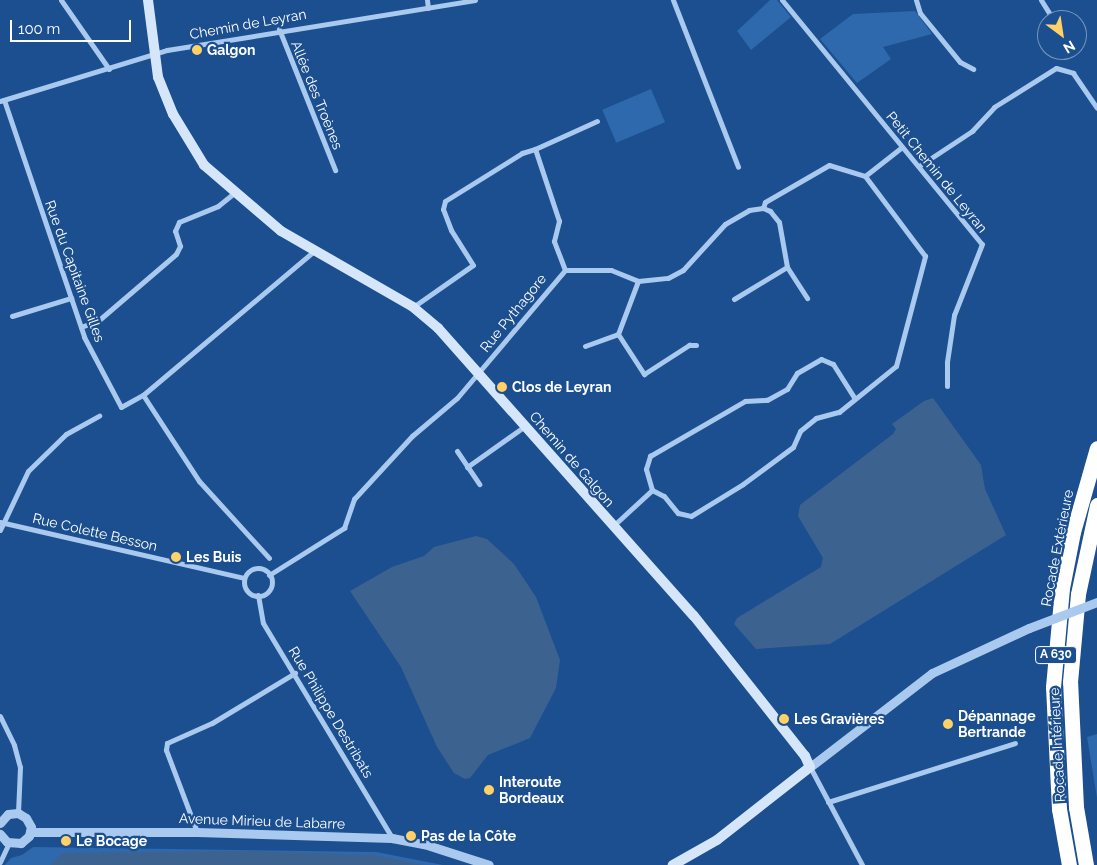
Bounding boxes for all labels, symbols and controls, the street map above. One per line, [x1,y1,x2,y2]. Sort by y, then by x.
street label: Chemin de Leyran [188,5,308,43]
scale bar [12,10,134,42]
north arrow [1037,10,1087,60]
text: 100 m [18,20,60,38]
text: N [1061,37,1078,57]
street label: Allée des Troènes [287,38,347,152]
place label: Galgon [207,42,255,58]
marker: Galgon [191,44,203,56]
street label: Petit Chemin de Leyran [883,108,991,236]
street label: Rue du Capitaine Gilles [42,198,108,344]
street label: Rue Pythagore [476,270,550,356]
place label: Clos de Leyran [512,379,611,395]
marker: Clos de Leyran [496,381,508,393]
street label: Chemin de Galgon [526,408,618,510]
street label: Rocade Extérieure [1037,488,1077,608]
street label: Rue Colette Besson [31,509,159,555]
place label: Les Buis [186,549,241,565]
marker: Les Buis [170,551,182,563]
street label: Rue Philippe Destribats [285,643,377,781]
road number: A 630 [1035,646,1077,664]
street label: Rocade Intérieure [1046,687,1068,803]
place label: Dépannage Bertrande [958,708,1036,740]
place label: Les Gravières [794,711,884,727]
marker: Les Gravières [778,713,790,725]
marker: Dépannage Bertrande [942,718,954,730]
place label: Interoute Bordeaux [499,774,564,806]
marker: Interoute Bordeaux [483,784,495,796]
street label: Avenue Mirieu de Labarre [179,810,345,832]
place label: Pas de la Côte [421,828,516,844]
marker: Pas de la Côte [405,830,417,842]
place label: Le Bocage [76,833,147,849]
marker: Le Bocage [60,835,72,847]

